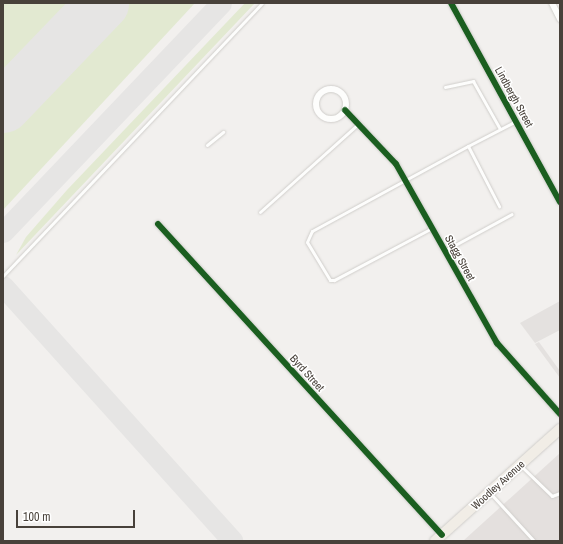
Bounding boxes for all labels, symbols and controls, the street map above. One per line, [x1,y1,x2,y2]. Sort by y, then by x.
street label: Lindbergh Street [492,64,536,130]
street label: Stagg Street [442,233,478,283]
street label: Byrd Street [287,352,327,394]
street label: Woodley Avenue [468,457,528,513]
scale bar [18,502,137,528]
text: 100 m [23,509,50,525]

